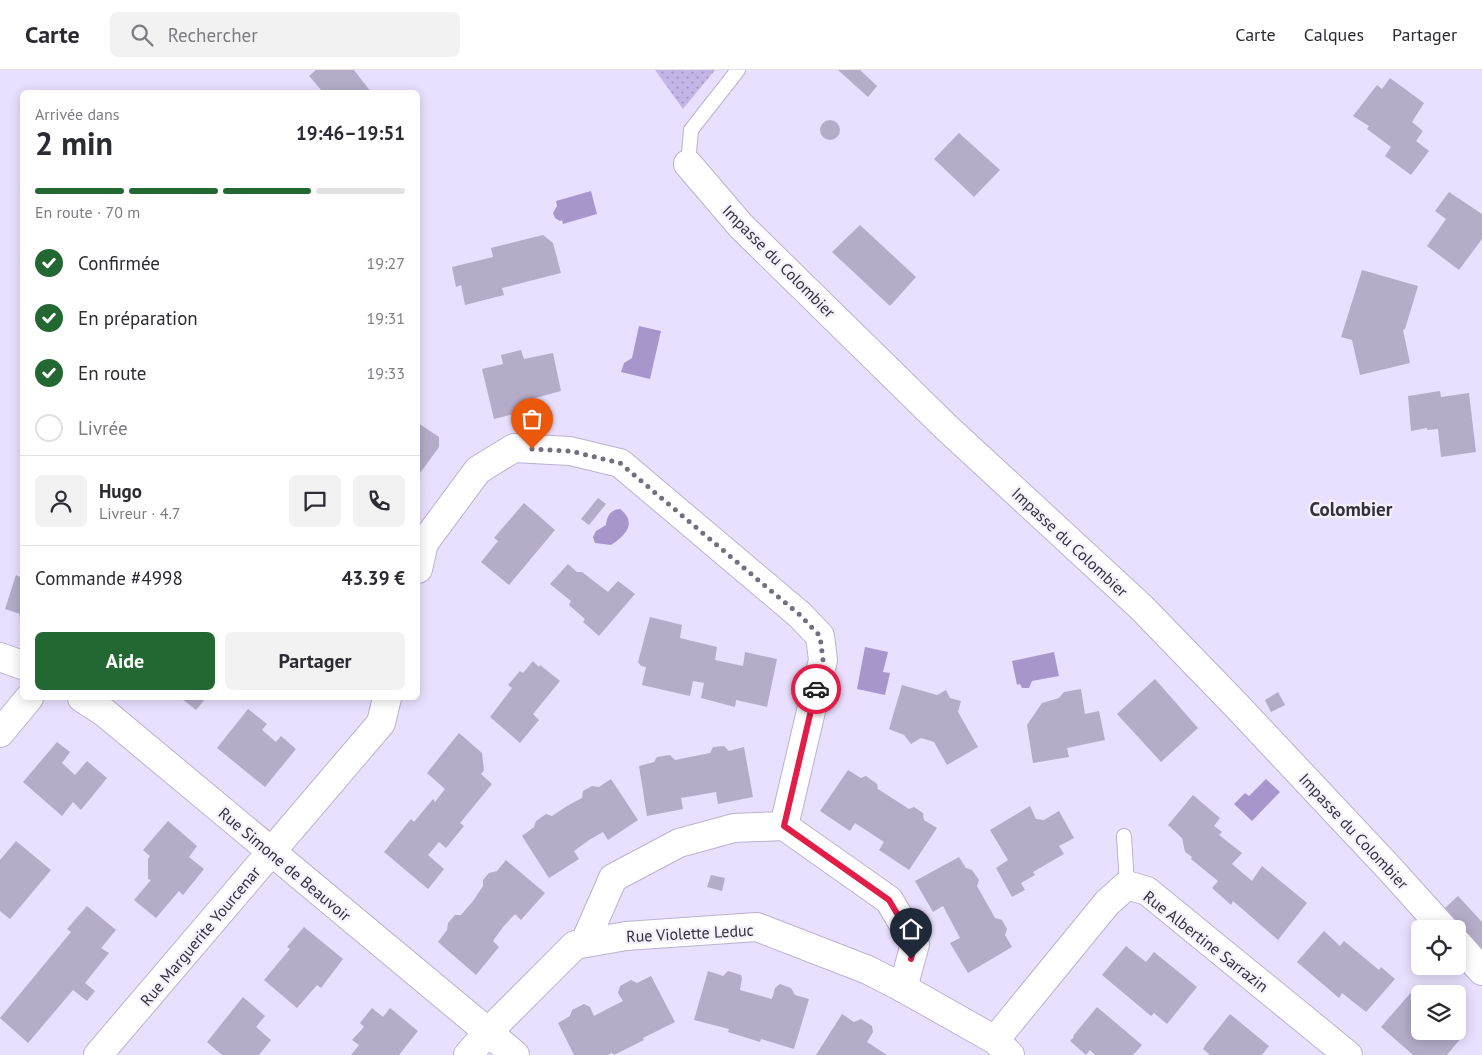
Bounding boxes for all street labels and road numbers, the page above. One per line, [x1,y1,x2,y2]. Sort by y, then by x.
street label: Impasse du Colombier [718,200,840,322]
street label: Impasse du Colombier [1008,483,1133,601]
street label: Impasse du Colombier [1295,769,1413,894]
street label: Rue Simone de Beauvoir [215,803,356,926]
street label: Rue Marguerite Yourcenar [136,862,265,1010]
street label: Rue Albertine Sarrazin [1140,886,1272,996]
street label: Rue Violette Leduc [626,920,754,946]

